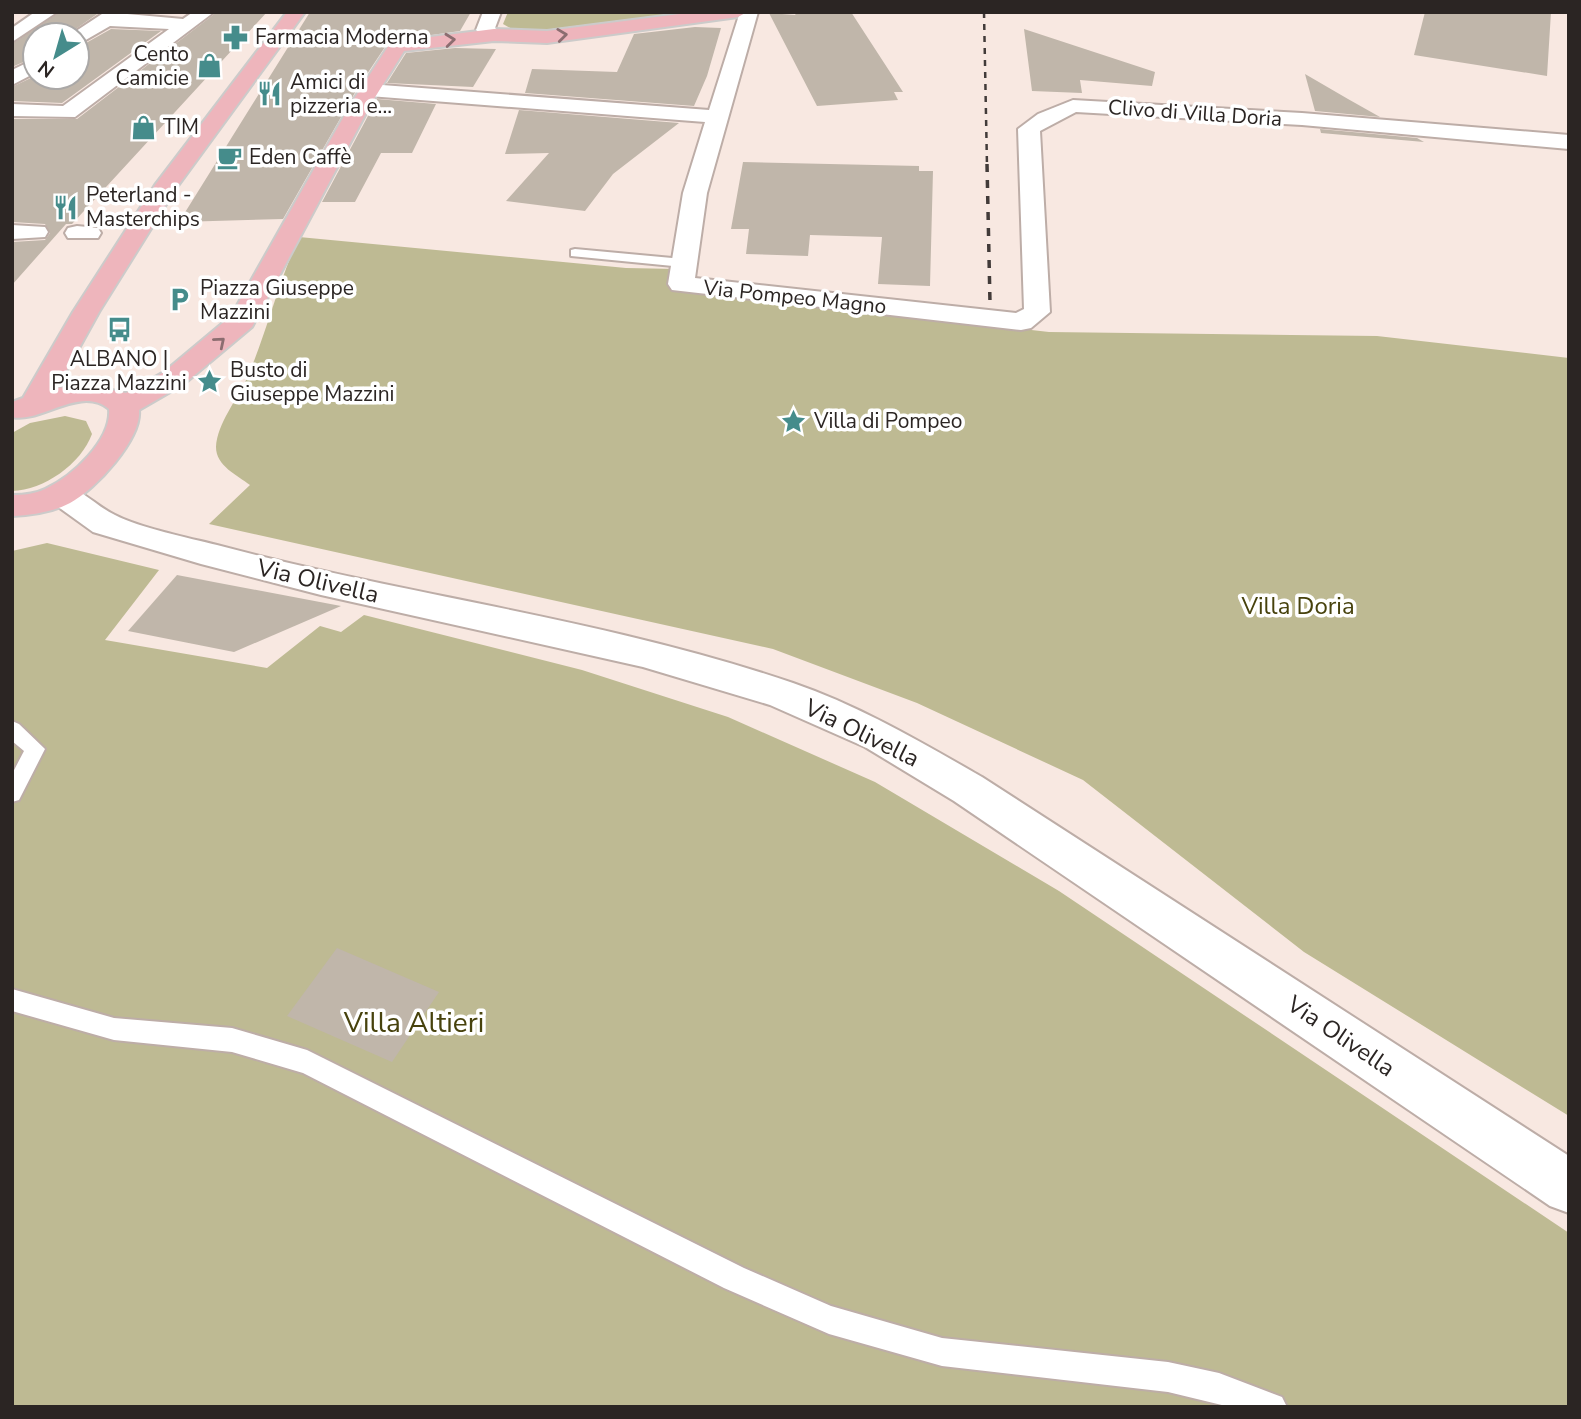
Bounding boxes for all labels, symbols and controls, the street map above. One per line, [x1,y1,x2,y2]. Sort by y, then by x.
north arrow [21,21,91,91]
pharmacy icon: Farmacia Moderna [221,23,249,51]
place label: Farmacia Moderna [255,23,429,51]
one-way arrow [556,28,567,43]
one-way arrow [444,33,456,48]
place label: Cento Camicie [115,40,189,92]
shop icon: Cento Camicie [195,52,223,80]
text: N [33,54,60,83]
place label: Amici di pizzeria e... [290,68,392,120]
restaurant icon: Amici di pizzeria e... [256,80,284,108]
street label: Clivo di Villa Doria [1107,93,1283,133]
shop icon: TIM [129,113,157,141]
place label: TIM [163,113,199,141]
cafe icon: Eden Caffè [215,143,243,171]
place label: Eden Caffè [249,143,351,171]
place label: Peterland - Masterchips [86,181,200,233]
restaurant icon: Peterland - Masterchips [52,193,80,221]
street label: Via Pompeo Magno [701,273,888,321]
place label: Piazza Giuseppe Mazzini [200,274,354,326]
parking icon: Piazza Giuseppe Mazzini [166,286,194,314]
bus stop icon: ALBANO | Piazza Mazzini [105,316,133,344]
one-way arrow [212,337,225,350]
place label: ALBANO | Piazza Mazzini [51,345,187,397]
place label: Busto di Giuseppe Mazzini [230,356,394,408]
place icon: Busto di Giuseppe Mazzini [196,368,224,396]
place icon: Villa di Pompeo [780,407,808,435]
place label: Villa di Pompeo [813,407,962,435]
street label: Via Olivella [253,551,382,611]
park label: Villa Doria [1240,590,1355,622]
street label: Via Olivella [798,691,925,775]
street label: Via Olivella [1280,988,1401,1084]
park label: Villa Altieri [343,1004,484,1042]

